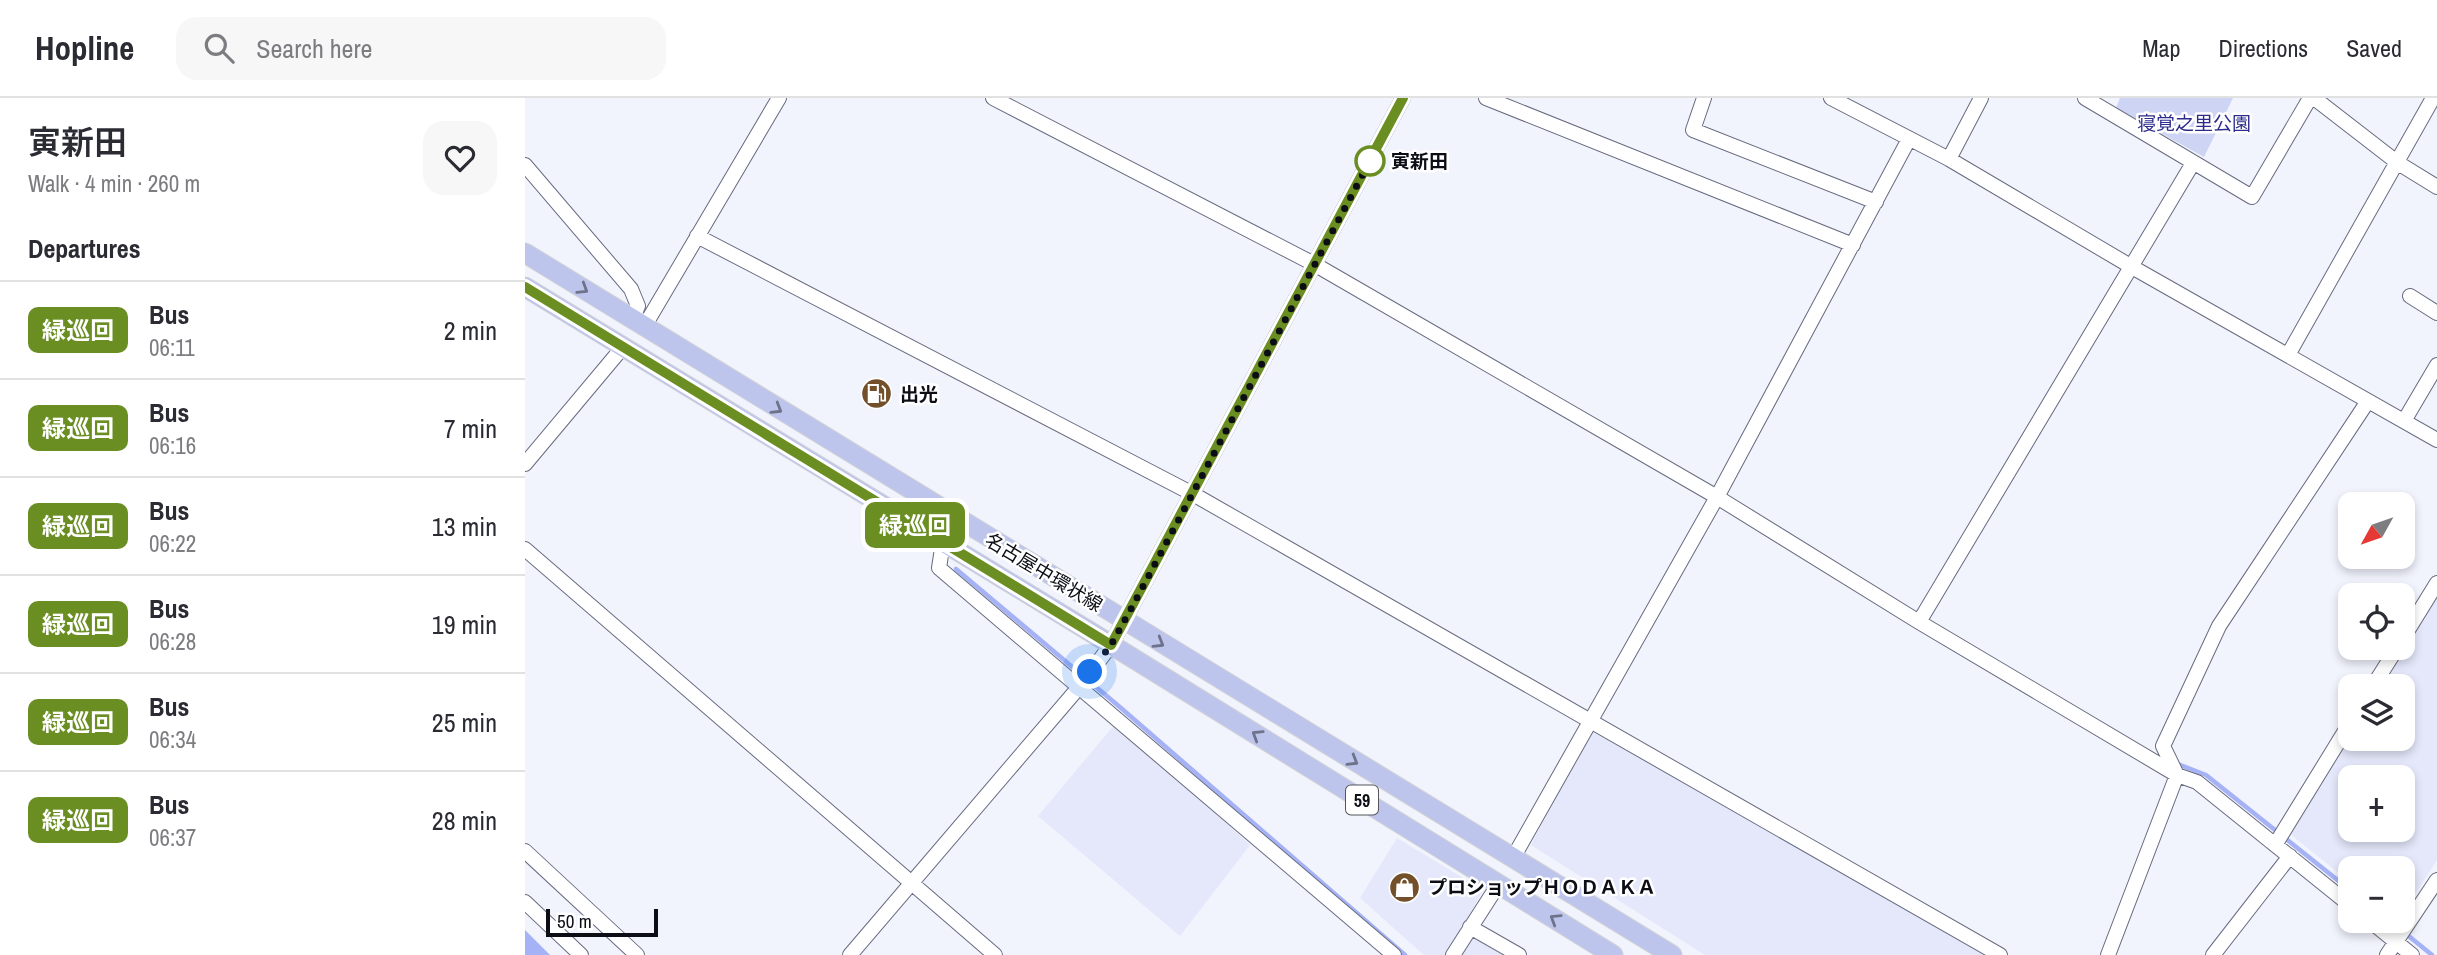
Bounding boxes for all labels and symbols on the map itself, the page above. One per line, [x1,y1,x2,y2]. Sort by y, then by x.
park label: 寝覚之里公園 [2137,110,2251,136]
marker: 寅新田 [1355,146,1385,176]
place label: 寅新田 [1391,148,1448,174]
one-way arrow [575,281,588,294]
fuel station icon: 出光 [860,377,894,411]
place label: 出光 [900,381,938,407]
one-way arrow [769,400,782,413]
north arrow [2338,492,2415,569]
line badge: 緑巡回 [875,502,955,548]
street label: 名古屋中環状線 [980,527,1108,617]
one-way arrow [1151,634,1164,647]
your location [1072,654,1107,689]
one-way arrow [1252,730,1265,743]
one-way arrow [1346,753,1359,766]
road number: 59 [1346,786,1378,814]
shop icon: プロショップＨＯＤＡＫＡ [1388,870,1422,904]
place label: プロショップＨＯＤＡＫＡ [1428,874,1656,900]
scale bar [546,906,658,938]
one-way arrow [1549,915,1562,928]

